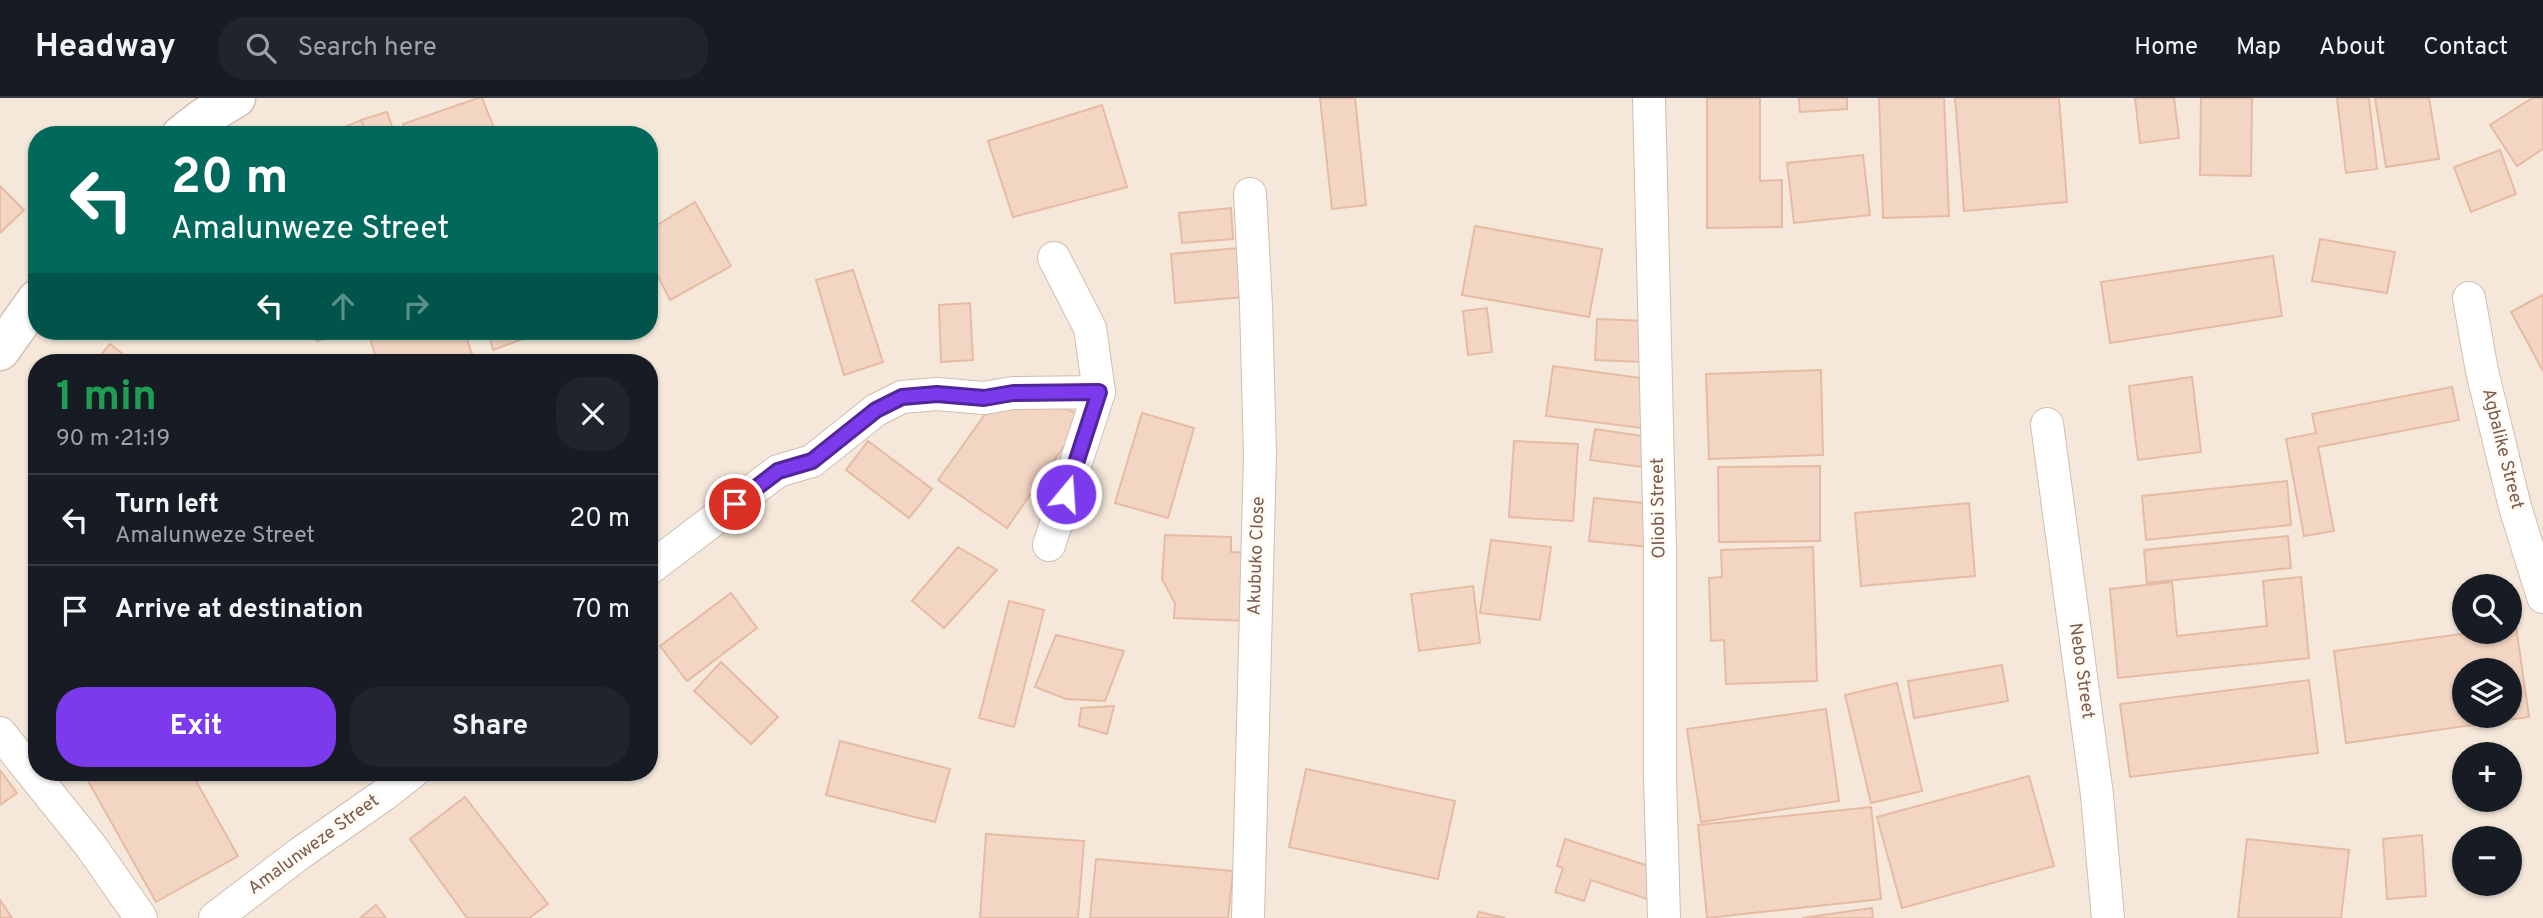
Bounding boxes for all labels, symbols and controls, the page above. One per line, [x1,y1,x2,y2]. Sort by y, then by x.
search box [218,17,708,80]
text: Headway [35,27,176,69]
icon: search [242,29,280,67]
text: Search here [298,32,437,65]
text: Home [2134,33,2198,63]
text: Map [2236,33,2281,63]
text: About [2319,33,2385,63]
text: Contact [2423,33,2508,63]
text: 20 m [171,149,288,211]
icon: left [56,154,147,245]
text: Amalunweze Street [171,210,449,250]
icon: left [251,287,289,325]
icon: ahead [324,287,362,325]
icon: right [397,287,435,325]
text: 1 min [56,372,157,425]
button: close [556,377,630,451]
street label: Agbalike Street [2476,386,2528,512]
text: 90 m · 21:19 [56,425,170,454]
position arrow [1029,457,1103,531]
street label: Oliobi Street [1647,457,1671,559]
pin [705,474,765,534]
icon: arrive [716,485,754,523]
text: Turn left [115,489,219,522]
street label: Akubuko Close [1243,496,1271,616]
icon: left [56,501,94,539]
text: 20 m [569,503,630,536]
text: Amalunweze Street [115,522,315,551]
map controls [2452,574,2522,896]
button: search [2452,574,2522,644]
icon: arrive [56,592,94,630]
text: Arrive at destination [115,594,363,627]
text: 70 m [572,594,630,627]
street label: Nebo Street [2063,622,2099,720]
button: layers [2452,658,2522,728]
button: Exit [56,687,336,767]
button: Share [350,687,630,767]
button: + [2452,742,2522,812]
street label: Amalunweze Street [244,790,384,900]
button: − [2452,826,2522,896]

